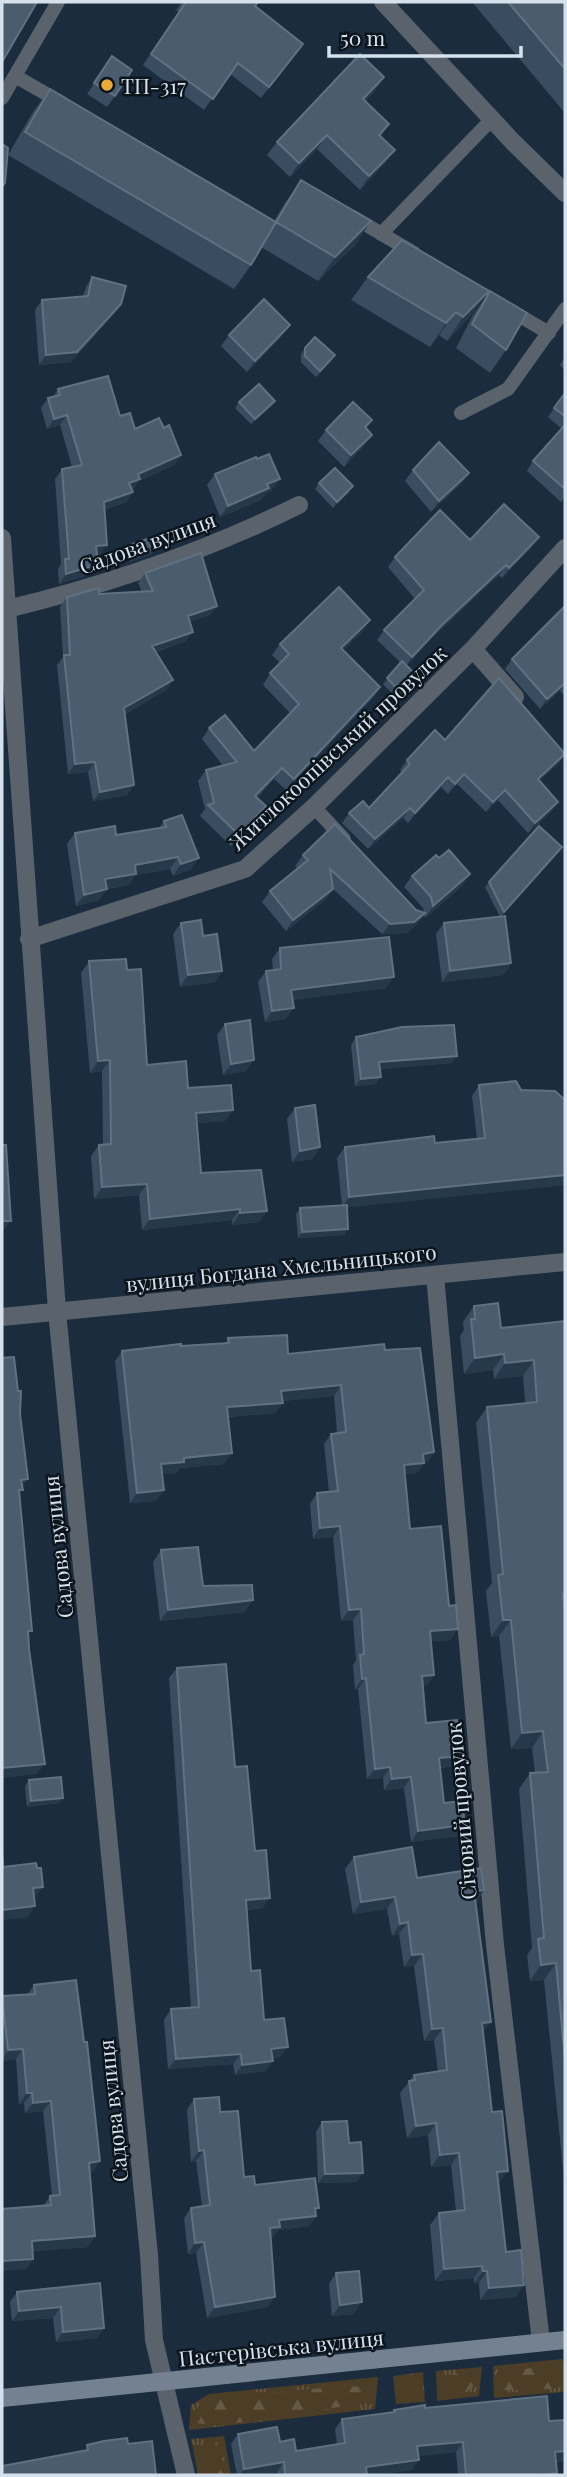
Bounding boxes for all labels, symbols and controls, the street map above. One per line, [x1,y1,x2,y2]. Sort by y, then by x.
scale bar [329,14,522,58]
text: 50 m [340,23,386,51]
place label: ТП-317 [121,71,186,99]
marker: ТП-317 [99,77,115,93]
street label: Садова вулиця [75,504,219,580]
street label: Житлокоопівський провулок [222,638,452,856]
street label: вулиця Богдана Хмельницького [124,1237,438,1297]
street label: Садова вулиця [36,1474,78,1620]
street label: Січовий провулок [438,1721,482,1901]
street label: Садова вулиця [91,2038,133,2184]
street label: Пастерівська вулиця [177,2322,385,2372]

